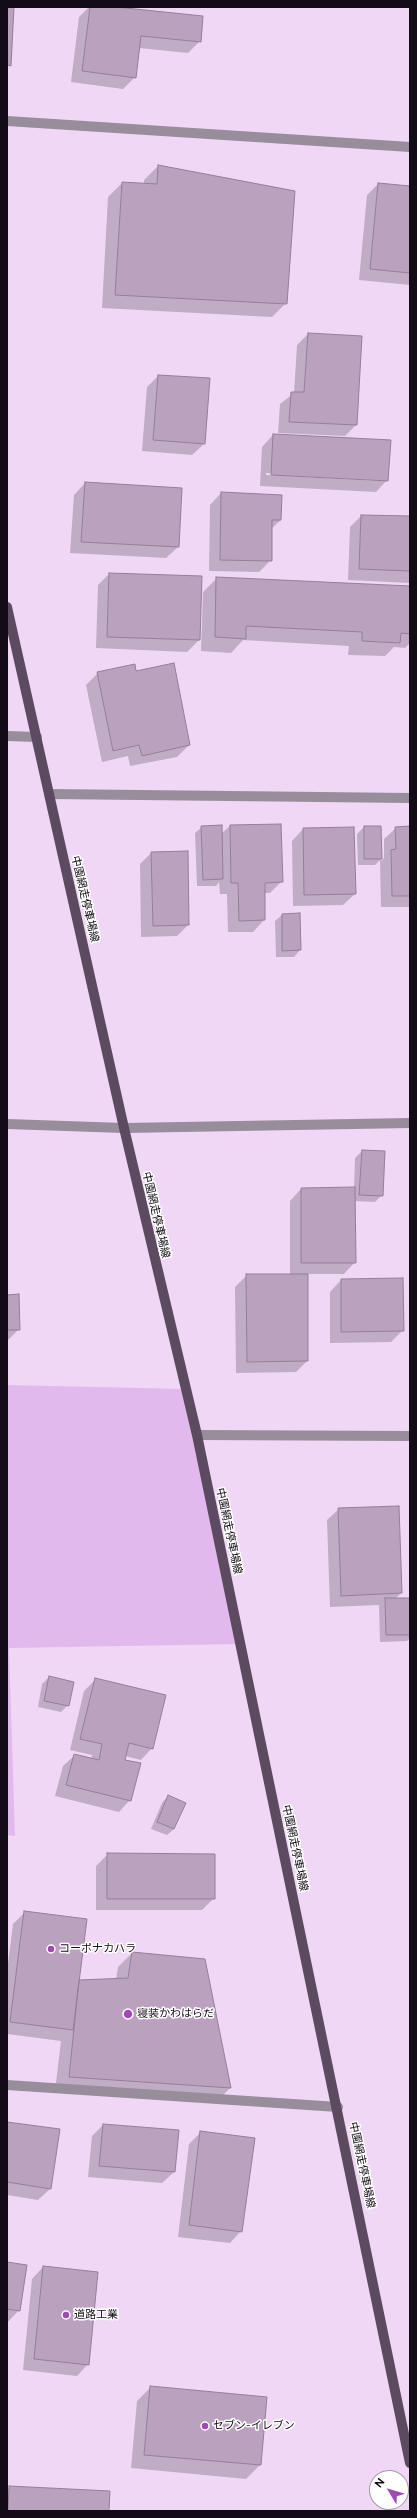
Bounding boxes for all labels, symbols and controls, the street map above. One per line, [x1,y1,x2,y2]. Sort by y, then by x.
street label: 中園網走停車場線 [69,855,101,943]
street label: 中園網走停車場線 [140,1171,172,1259]
street label: 中園網走停車場線 [213,1487,245,1575]
street label: 中園網走停車場線 [279,1804,311,1892]
place label: コーポナカハラ [59,1942,136,1956]
marker: コーポナカハラ [46,1944,56,1954]
place label: 寝装かわはらだ [137,2007,214,2021]
marker: 寝装かわはらだ [122,2008,134,2020]
street label: 中園網走停車場線 [346,2121,378,2209]
place label: 道路工業 [74,2308,118,2322]
marker: 道路工業 [61,2310,71,2320]
place label: セブン-イレブン [213,2419,295,2433]
marker: セブン-イレブン [200,2421,210,2431]
north arrow [369,2470,409,2510]
text: N [372,2476,388,2490]

